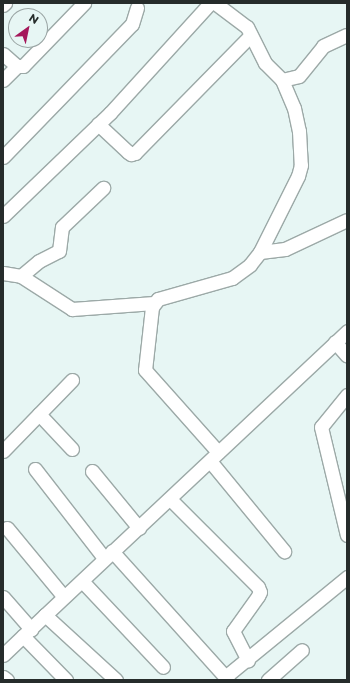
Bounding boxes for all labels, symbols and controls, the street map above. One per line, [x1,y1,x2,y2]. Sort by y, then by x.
north arrow [8,8,48,48]
text: N [26,10,42,27]

